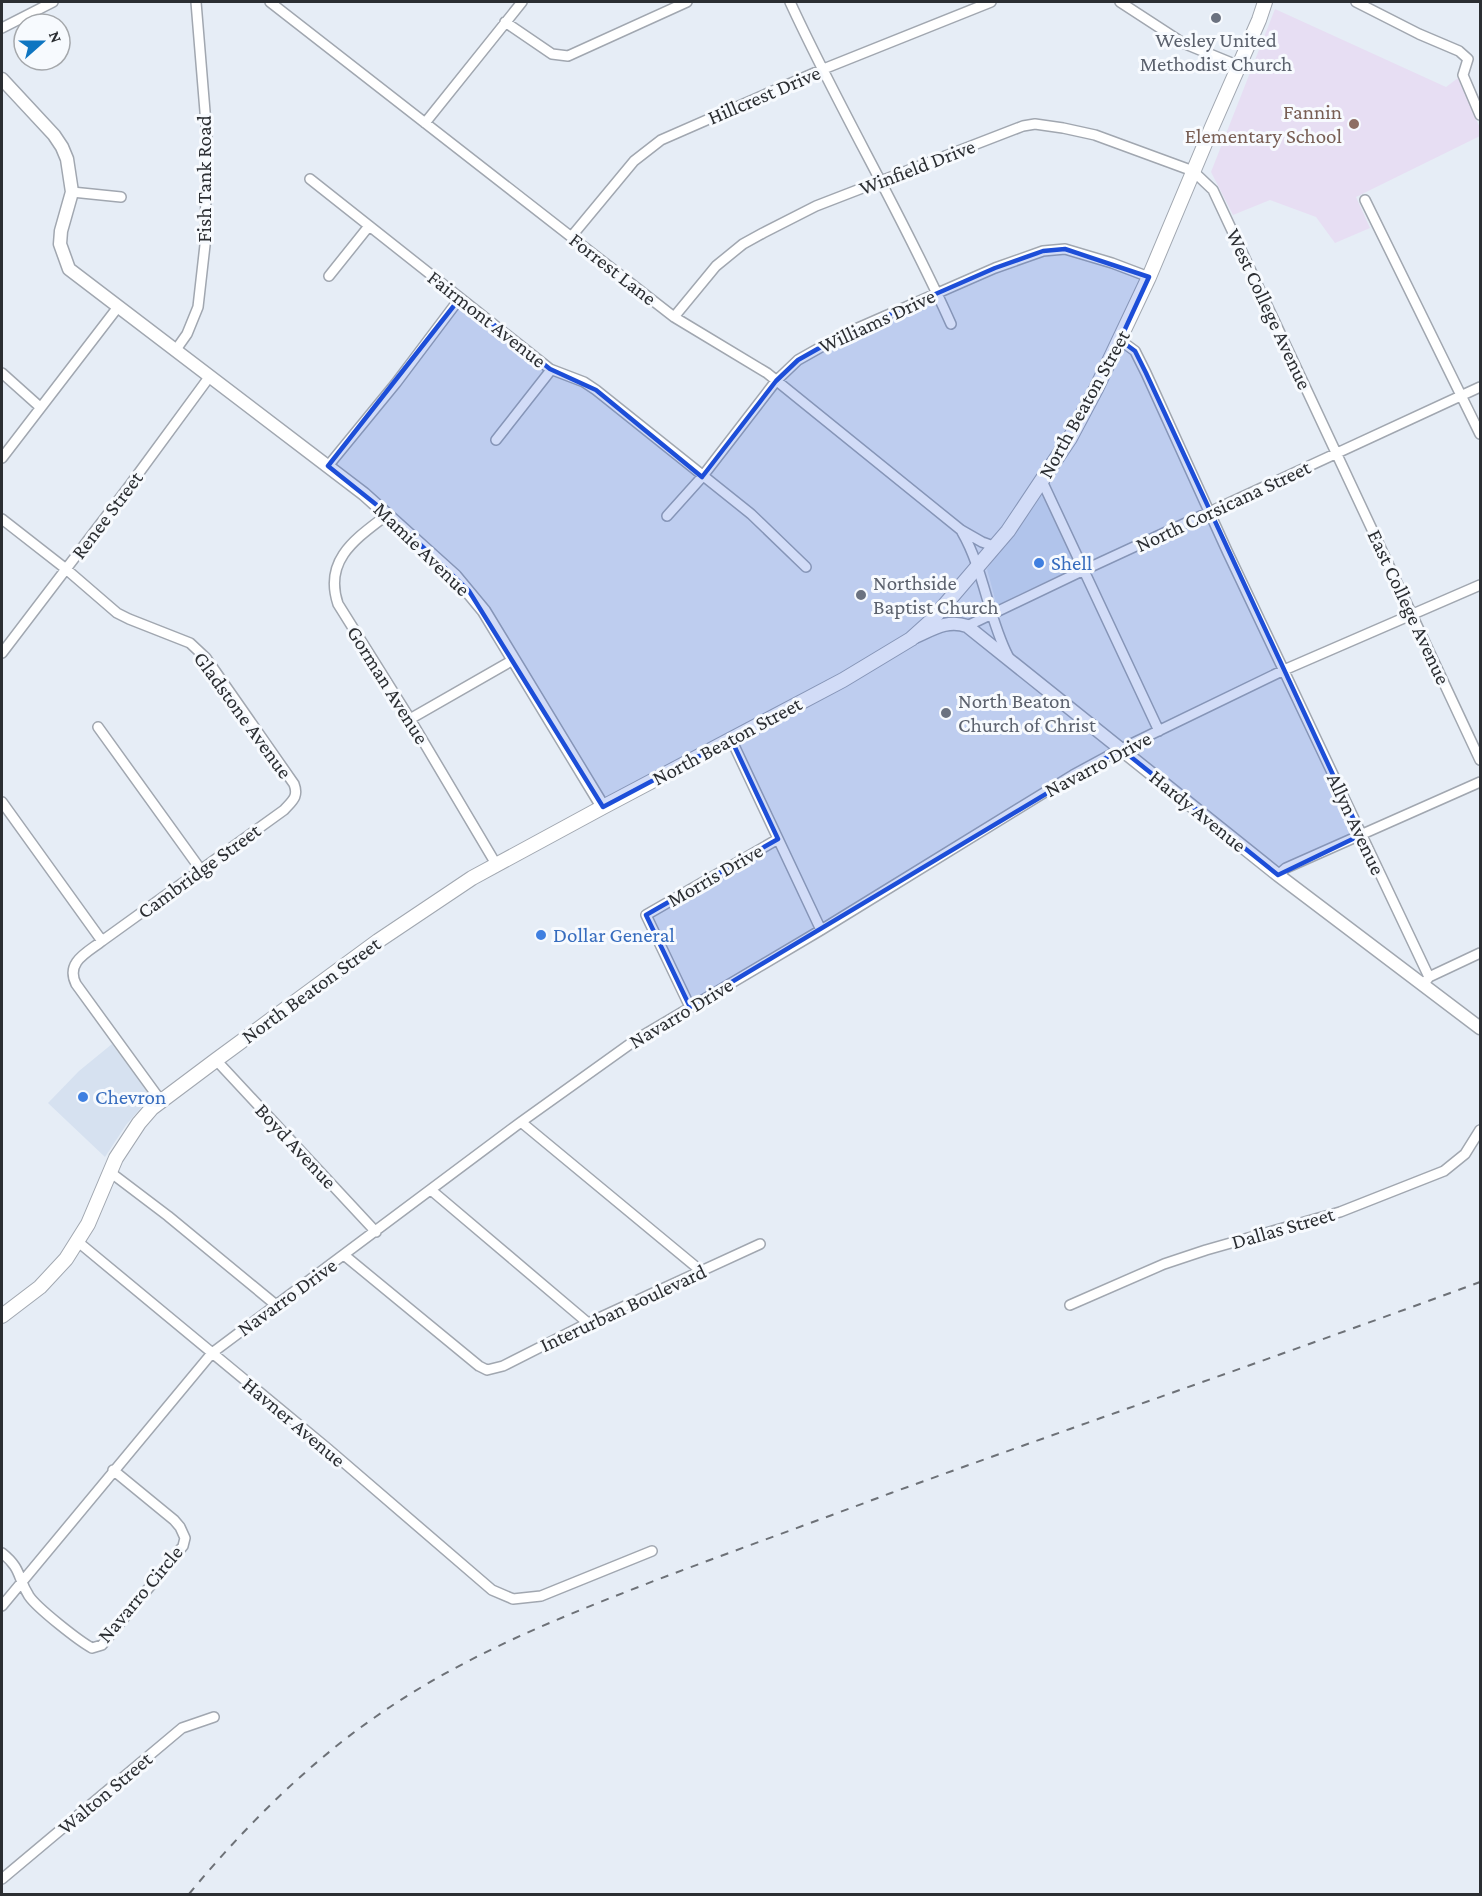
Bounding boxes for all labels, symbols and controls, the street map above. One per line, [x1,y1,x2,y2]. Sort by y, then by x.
marker: Wesley United Methodist Church [1209,11,1223,25]
north arrow [12,12,72,72]
place label: Wesley United Methodist Church [1140,28,1292,76]
text: N [46,29,65,45]
street label: Hillcrest Drive [704,60,824,130]
place label: Fannin Elementary School [1185,100,1342,148]
street label: Fish Tank Road [192,115,216,243]
marker: Fannin Elementary School [1347,117,1361,131]
street label: Winfield Drive [856,134,978,200]
street label: West College Avenue [1221,225,1317,393]
street label: Forrest Lane [565,228,661,310]
street label: Fairmont Avenue [423,265,551,373]
street label: Williams Drive [815,284,939,358]
street label: North Beaton Street [1033,325,1135,482]
street label: North Corsicana Street [1132,455,1315,557]
street label: Renee Street [66,466,148,564]
street label: Mamie Avenue [369,497,475,601]
street label: East College Avenue [1363,526,1455,688]
place label: Shell [1051,551,1092,575]
marker: Shell [1032,556,1046,570]
place label: Northside Baptist Church [873,571,999,619]
marker: Northside Baptist Church [854,588,868,602]
street label: Gorman Avenue [342,621,434,749]
street label: Gladstone Avenue [189,647,297,783]
place label: North Beaton Church of Christ [958,689,1097,737]
street label: North Beaton Street [648,691,807,791]
marker: North Beaton Church of Christ [939,706,953,720]
street label: Navarro Drive [1041,726,1155,802]
street label: Hardy Avenue [1145,765,1251,857]
street label: Allyn Avenue [1322,769,1390,879]
street label: Cambridge Street [133,818,266,924]
street label: Morris Drive [663,838,767,912]
place label: Dollar General [553,923,675,947]
marker: Dollar General [534,928,548,942]
street label: North Beaton Street [237,931,386,1048]
street label: Navarro Drive [625,973,737,1053]
place label: Chevron [95,1085,166,1109]
marker: Chevron [76,1090,90,1104]
street label: Boyd Avenue [250,1098,342,1194]
street label: Dallas Street [1229,1202,1338,1254]
street label: Navarro Drive [233,1253,341,1341]
street label: Interurban Boulevard [536,1259,710,1357]
street label: Havner Avenue [238,1372,350,1472]
street label: Navarro Circle [92,1540,188,1648]
street label: Walton Street [53,1746,158,1839]

